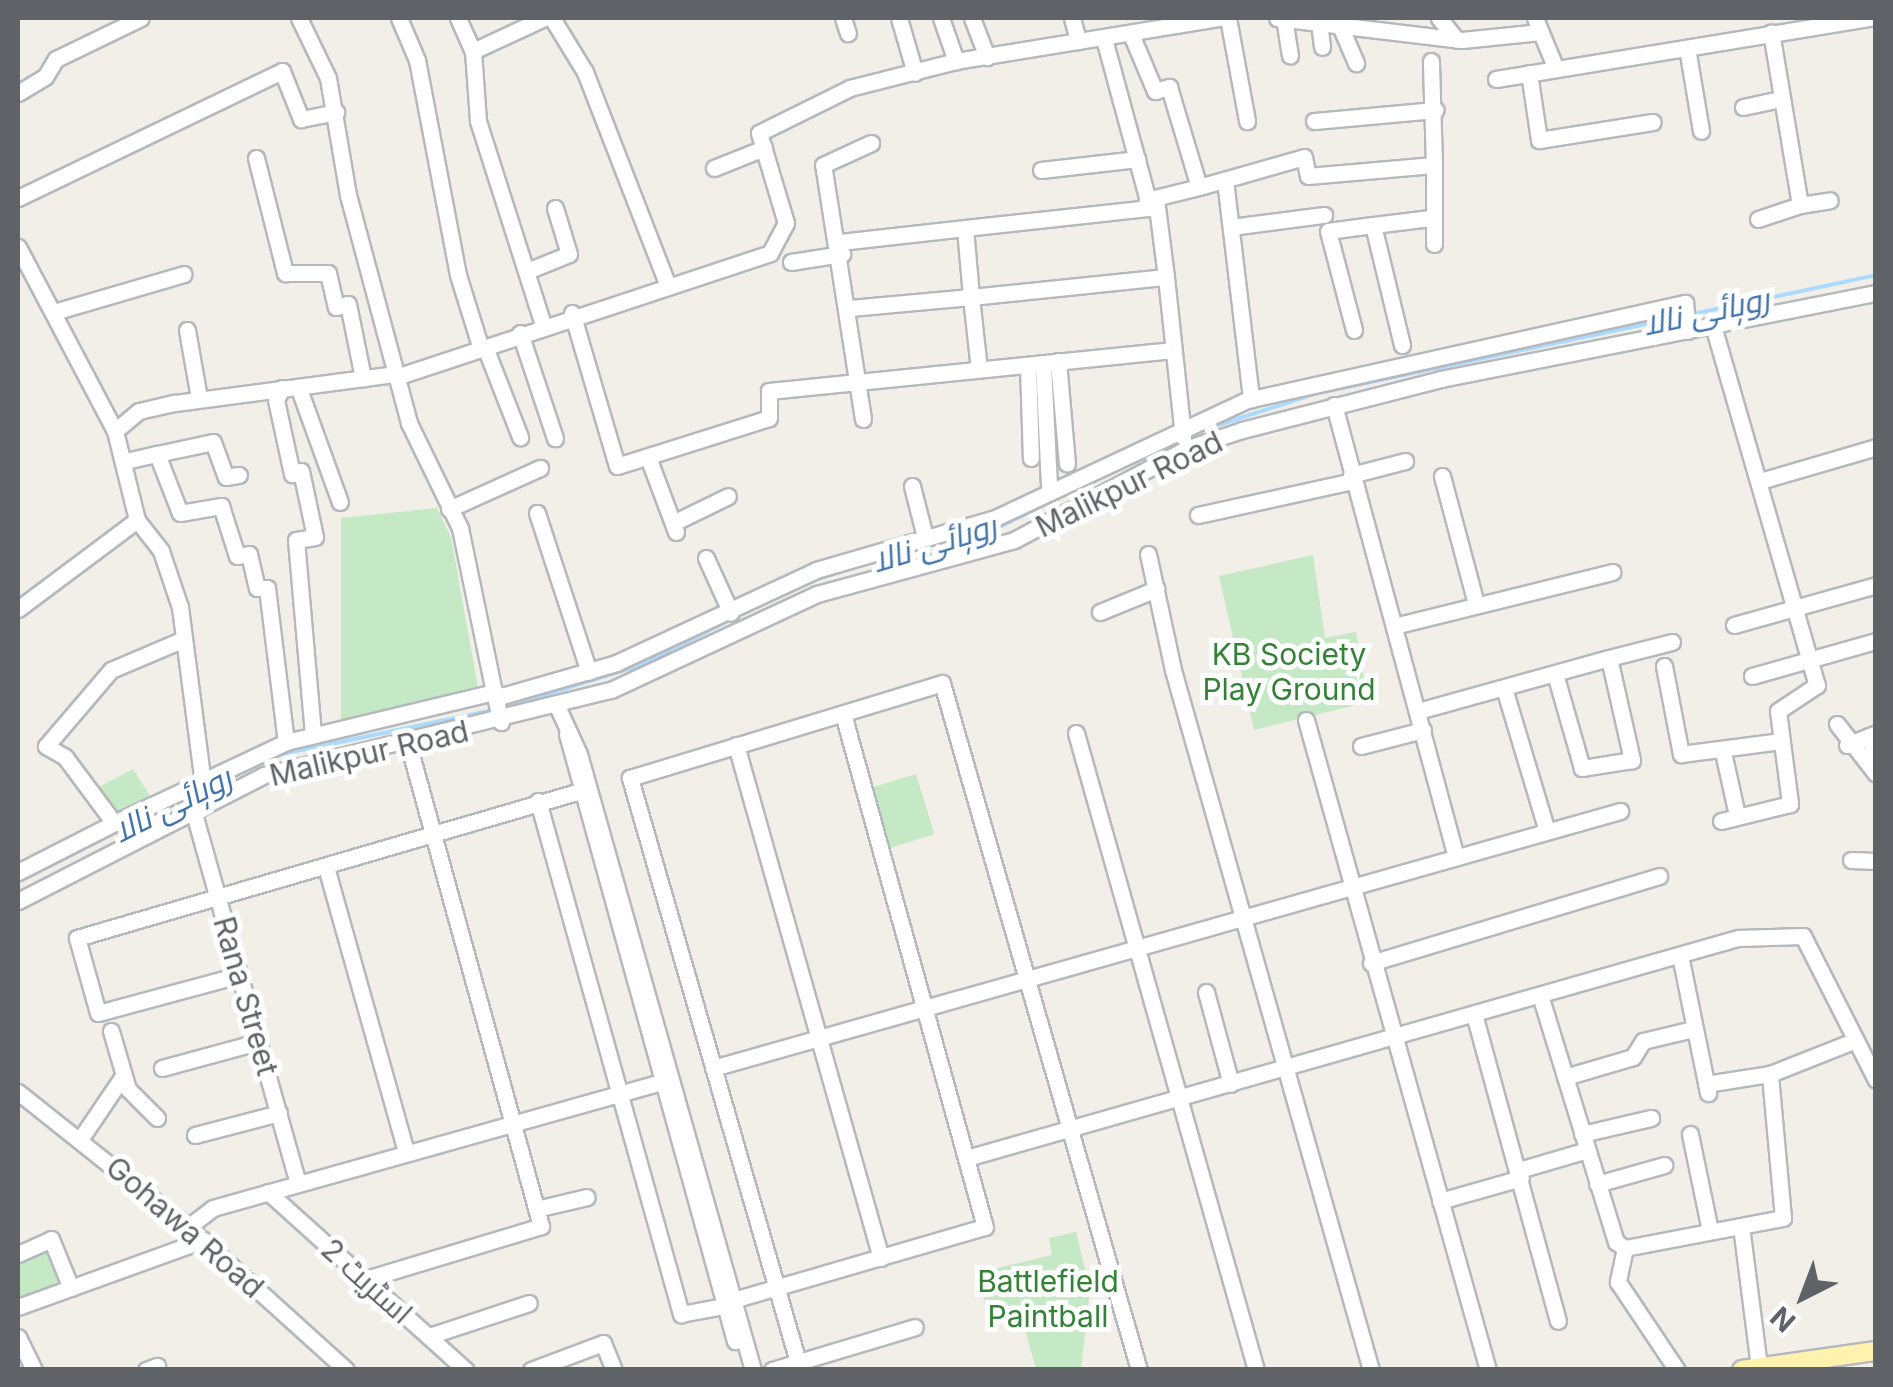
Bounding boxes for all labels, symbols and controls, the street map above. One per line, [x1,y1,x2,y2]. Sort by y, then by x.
water label: روہائی نالا [1639,280,1773,344]
street label: Malikpur Road [1030,423,1228,545]
water label: روہائی نالا [867,507,1001,581]
park label: KB Society Play Ground [1202,636,1376,706]
street label: Malikpur Road [266,713,472,793]
water label: روہائی نالا [106,759,238,851]
street label: Rana Street [206,912,286,1080]
street label: Gohawa Road [99,1149,271,1305]
street label: اسٹریٹ 2 [314,1231,420,1331]
north arrow [1753,1247,1853,1347]
park label: Battlefield Paintball [977,1263,1119,1334]
text: N [1764,1300,1802,1339]

